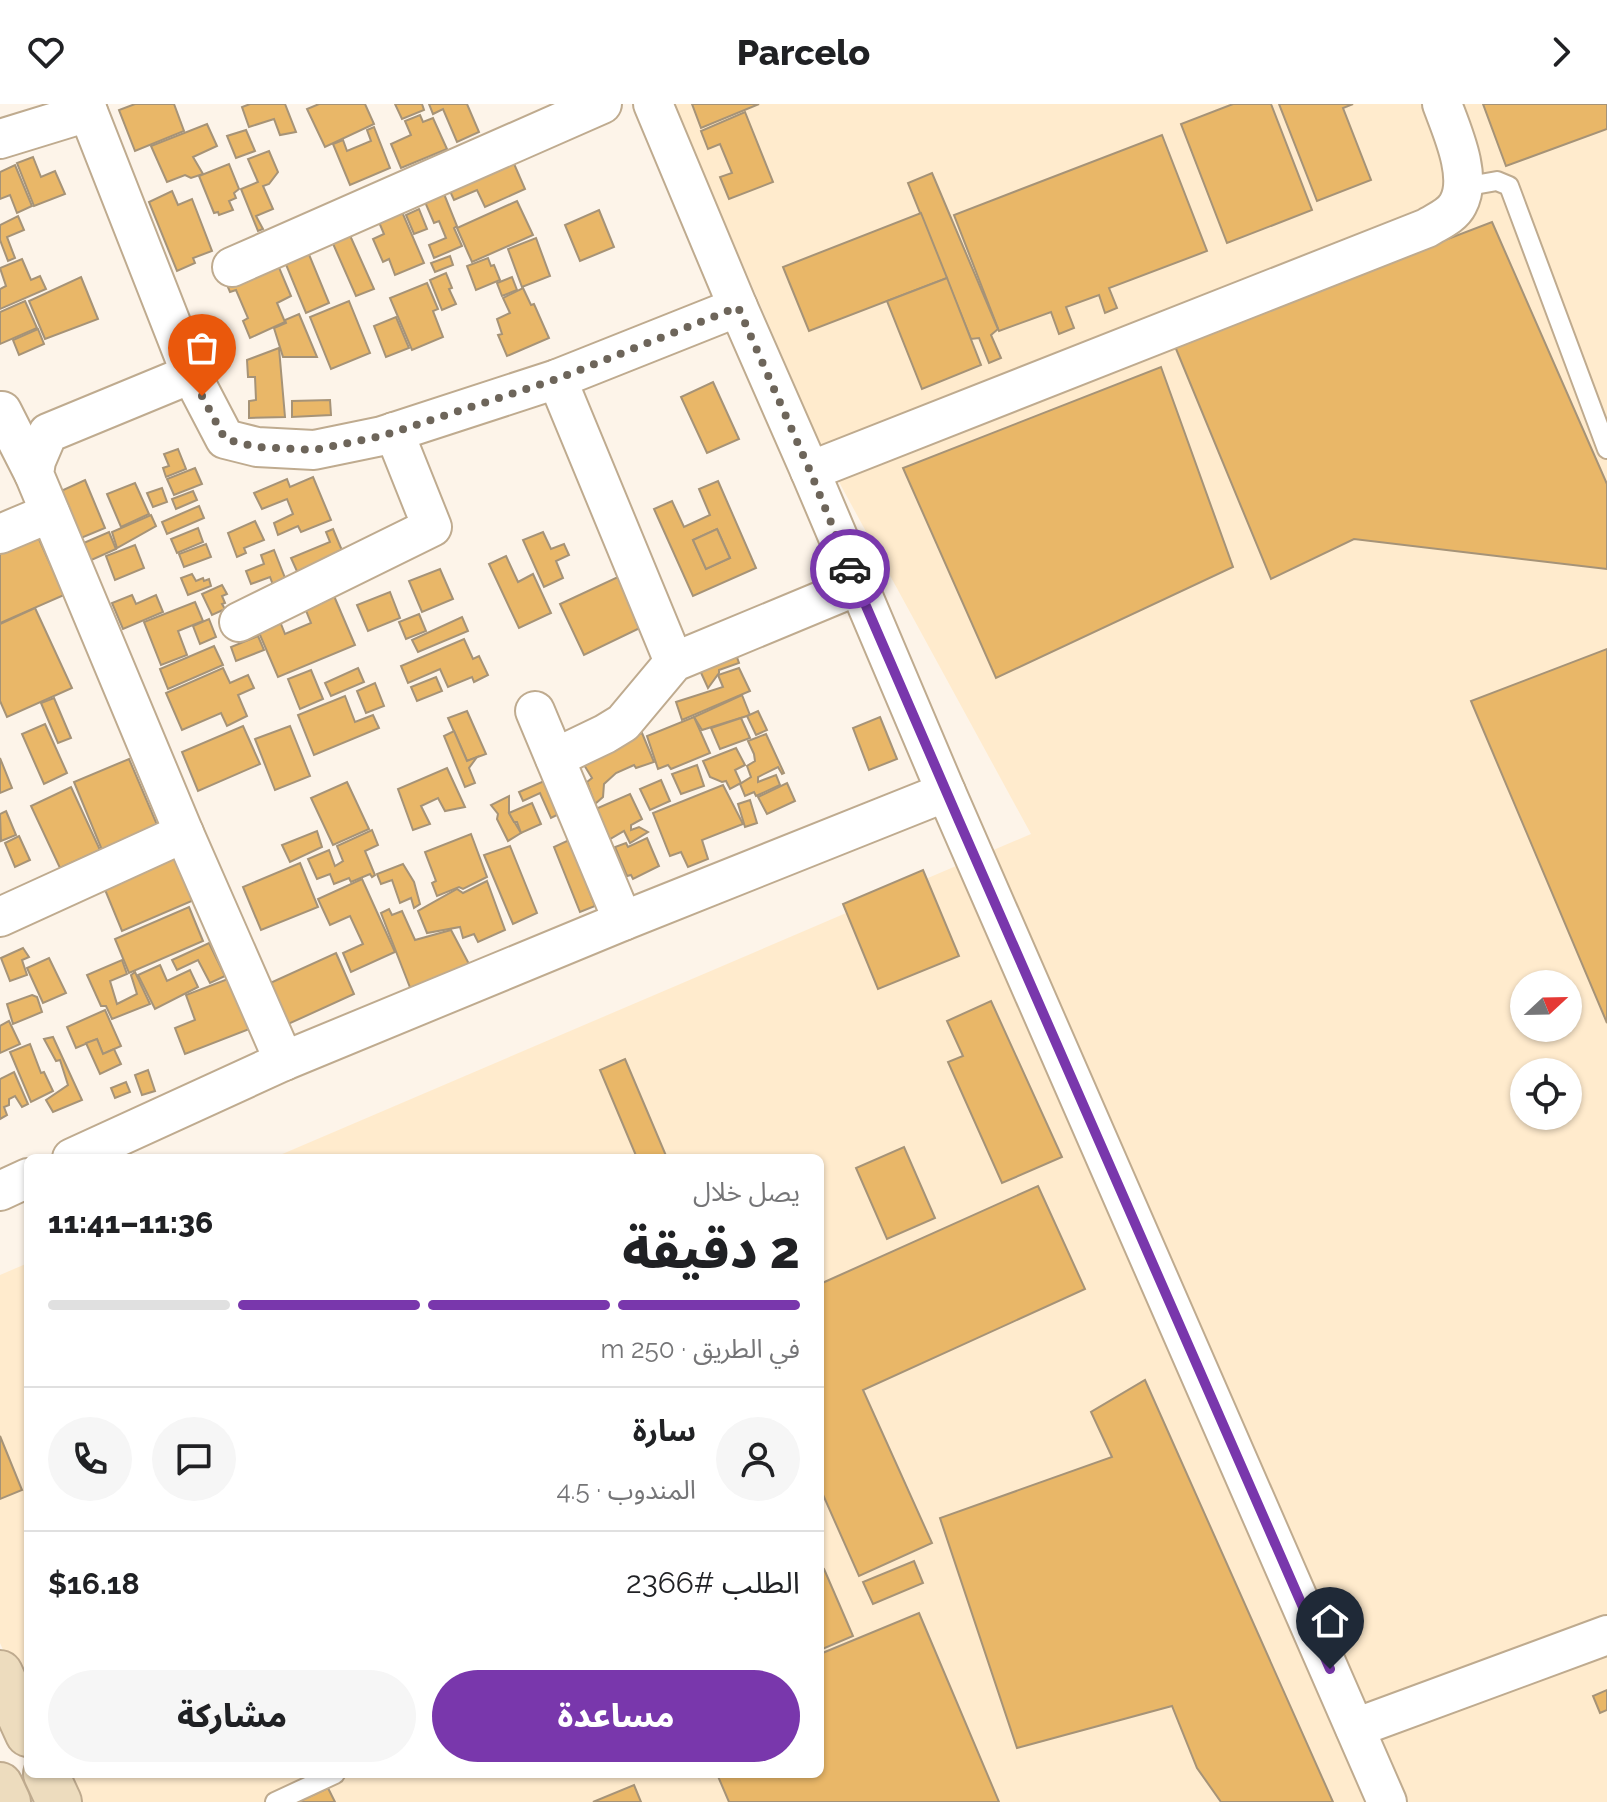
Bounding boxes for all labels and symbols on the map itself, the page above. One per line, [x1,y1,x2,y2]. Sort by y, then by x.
pin [168,314,236,396]
courier [810,529,890,609]
north arrow [1510,970,1582,1042]
pin [1296,1587,1364,1669]

